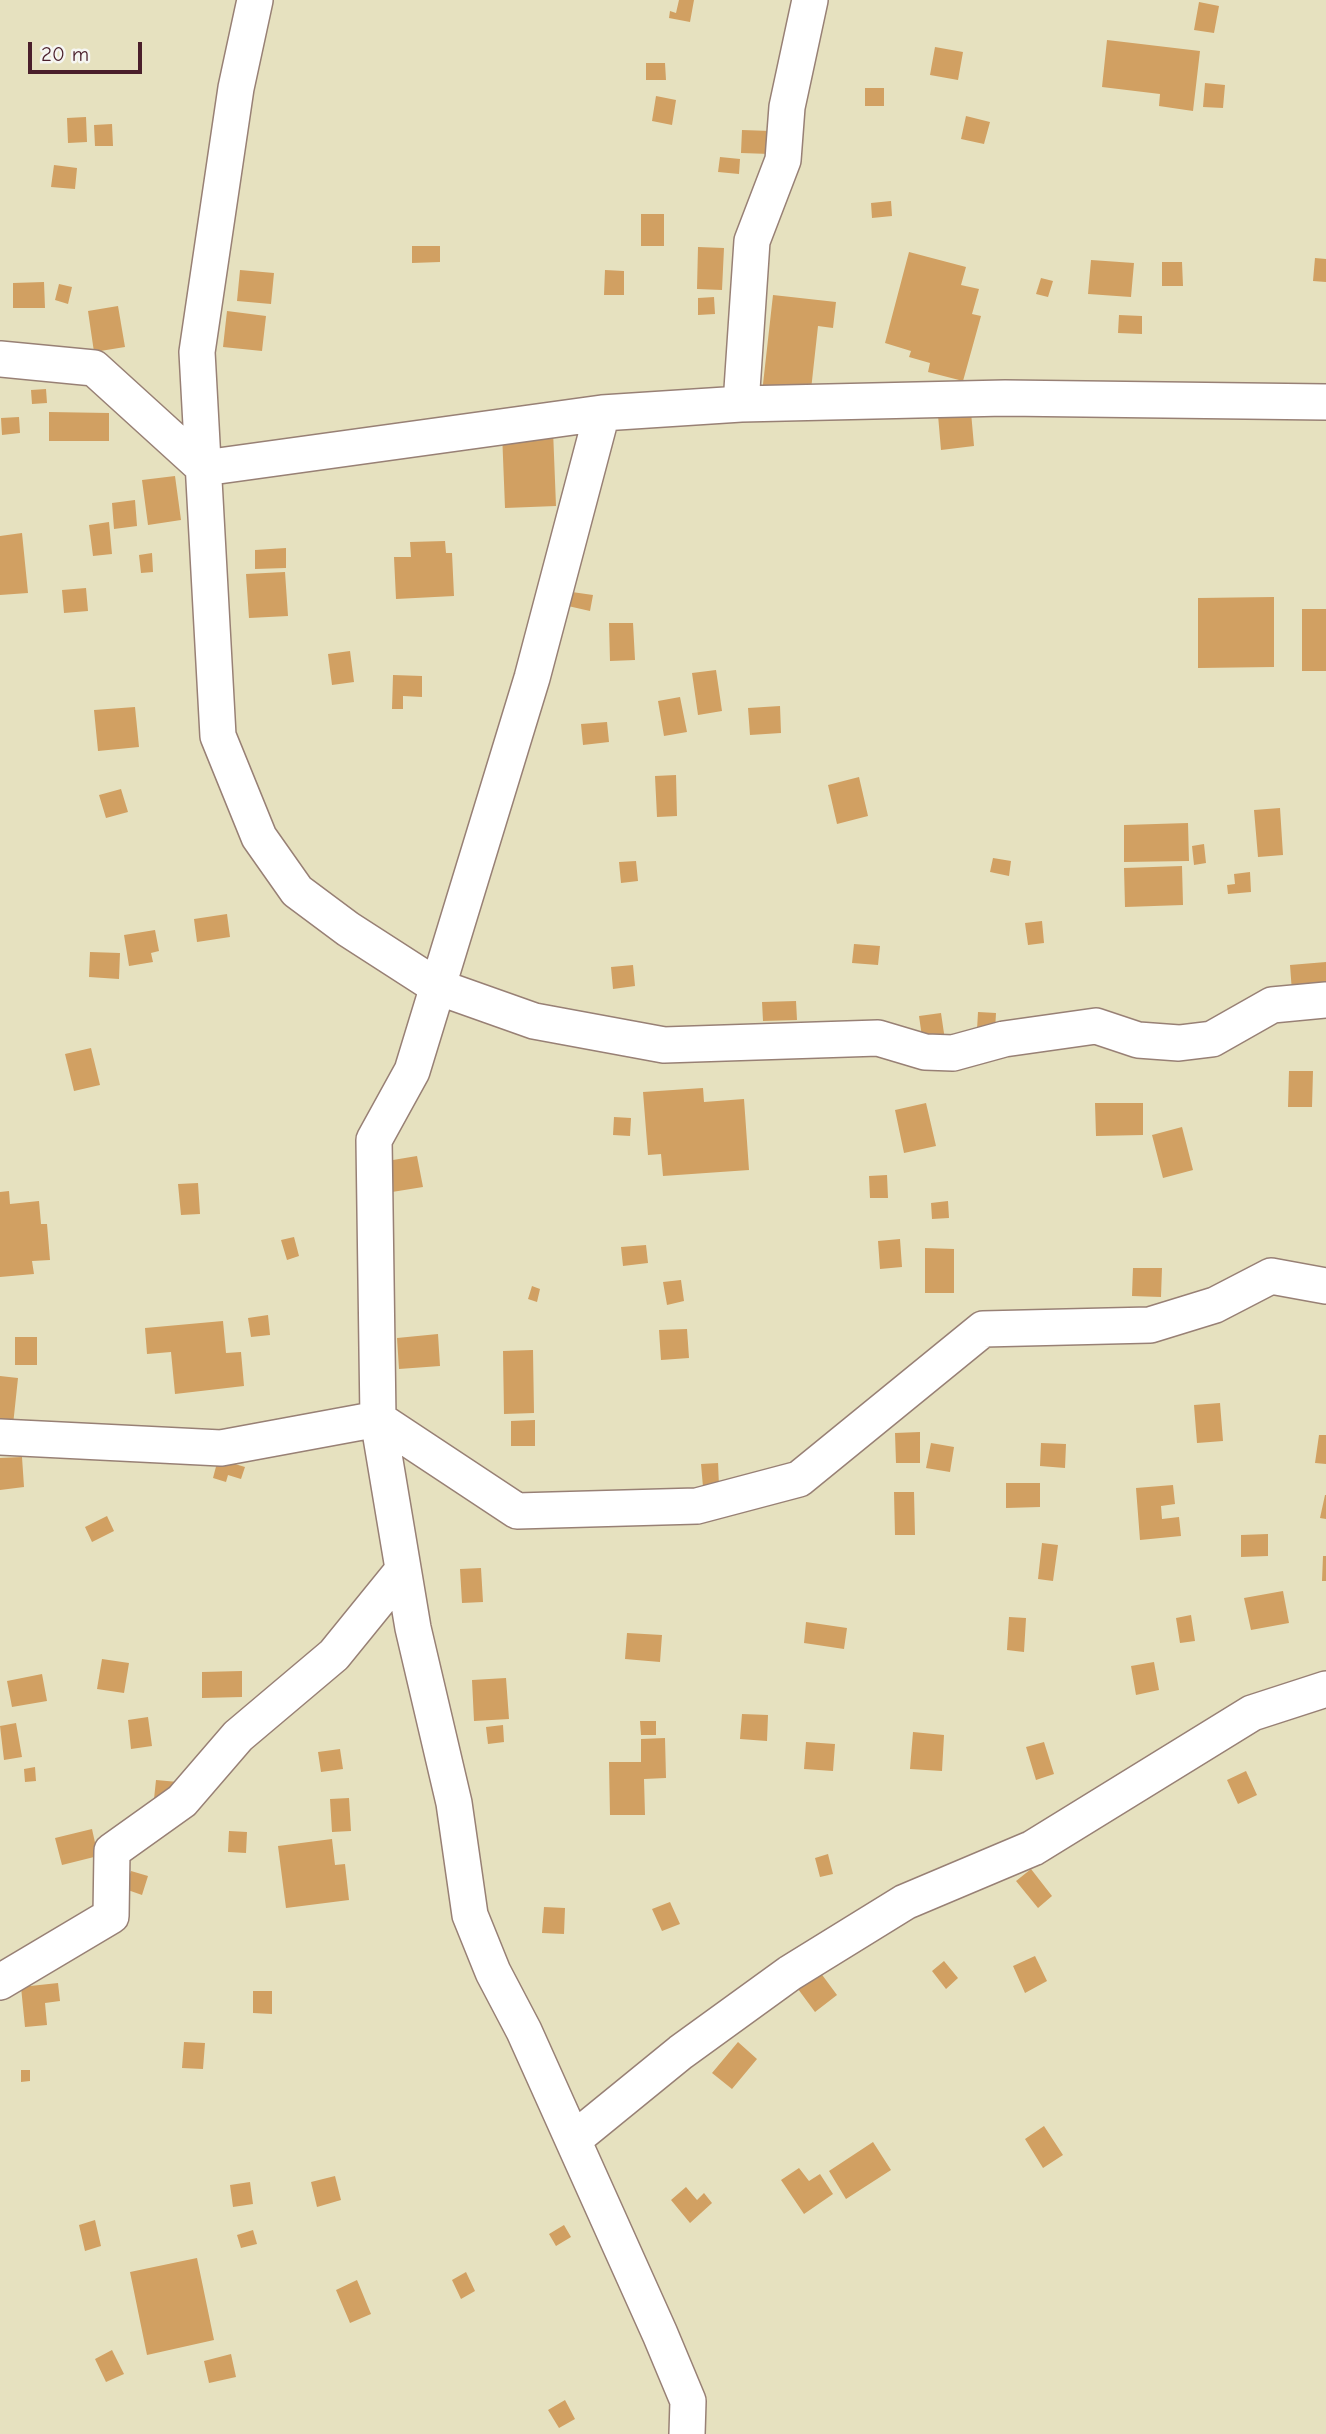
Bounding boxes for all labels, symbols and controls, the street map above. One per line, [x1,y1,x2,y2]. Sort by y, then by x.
scale bar [32,28,145,72]
text: 20 m [41,42,89,66]

